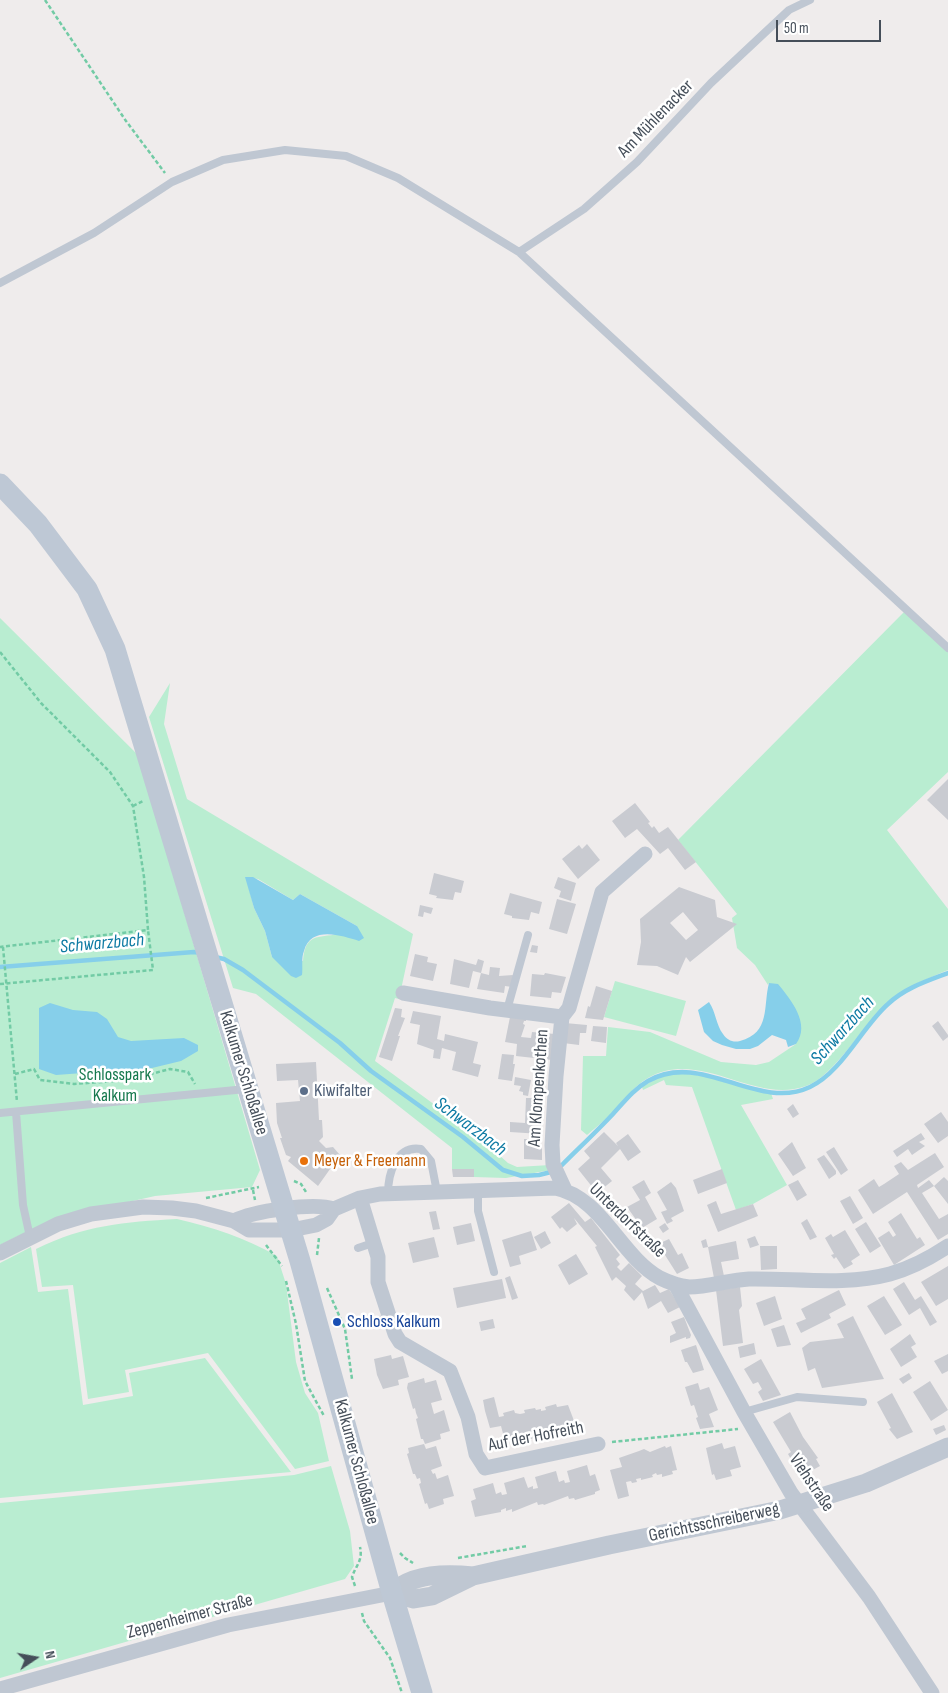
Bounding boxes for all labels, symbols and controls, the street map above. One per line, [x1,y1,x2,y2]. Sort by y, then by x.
scale bar [778,10,883,42]
text: 50 m [784,19,809,38]
street label: Am Mühlenacker [614,76,698,162]
water label: Schwarzbach [59,929,145,959]
water label: Schwarzbach [806,992,880,1070]
street label: Kalkumer Schloßallee [214,1008,272,1138]
street label: Am Klompenkothen [524,1029,554,1147]
park label: Schlosspark Kalkum [79,1064,151,1106]
place label: Kiwifalter [314,1080,372,1102]
marker: Kiwifalter [298,1085,310,1097]
water label: Schwarzbach [429,1093,511,1161]
place label: Meyer & Freemann [314,1150,426,1172]
marker: Meyer & Freemann [298,1155,310,1167]
street label: Unterdorfstraße [584,1179,670,1263]
place label: Schloss Kalkum [347,1311,440,1333]
marker: Schloss Kalkum [331,1316,343,1328]
street label: Kalkumer Schloßallee [329,1397,383,1527]
street label: Auf der Hofreith [487,1417,585,1457]
street label: Viehstraße [784,1450,838,1516]
street label: Gerichtsschreiberweg [647,1499,781,1547]
street label: Zeppenheimer Straße [125,1590,255,1644]
north arrow [10,1633,60,1683]
text: N [41,1649,59,1660]

